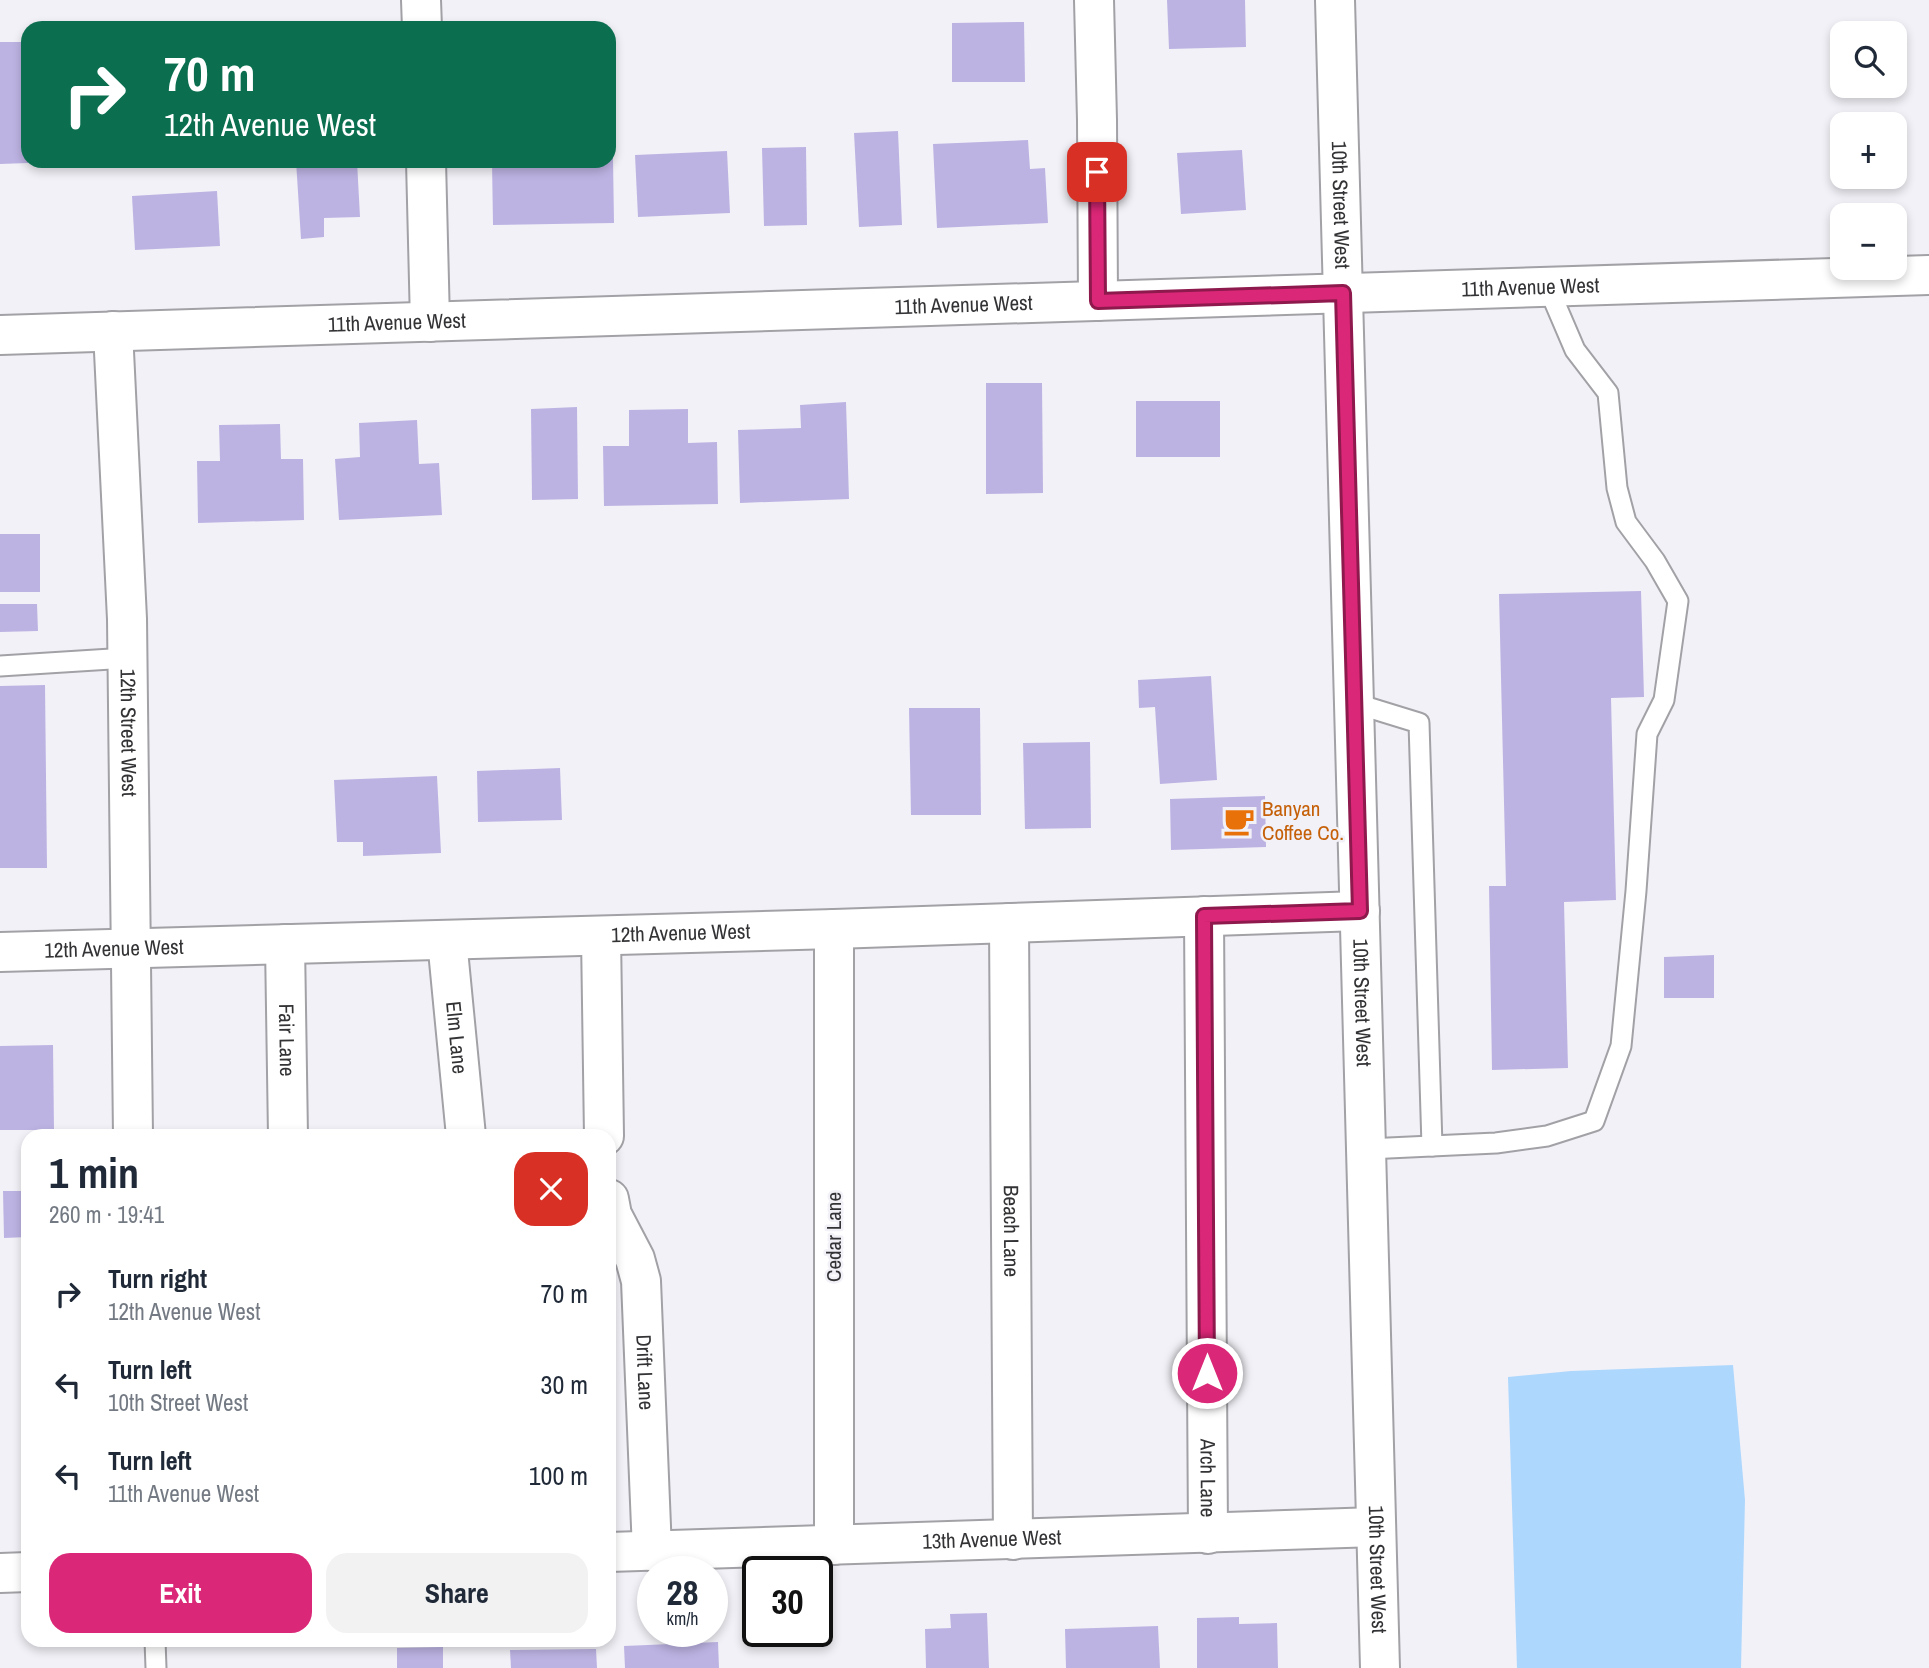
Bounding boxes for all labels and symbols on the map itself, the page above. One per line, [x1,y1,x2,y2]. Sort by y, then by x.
street label: 10th Street West [1325,141,1357,270]
pin [1067,142,1127,202]
street label: 11th Avenue West [1461,270,1600,304]
street label: 11th Avenue West [894,288,1033,321]
street label: 11th Avenue West [327,306,466,339]
street label: 12th Street West [114,668,144,797]
place label: Banyan Coffee Co. [1262,794,1344,847]
cafe icon: Banyan Coffee Co. [1222,804,1256,838]
street label: 12th Avenue West [611,916,751,949]
street label: 12th Avenue West [44,932,184,965]
street label: 10th Street West [1346,938,1379,1067]
street label: Elm Lane [439,1000,475,1075]
street label: Fair Lane [272,1003,302,1077]
street label: Beach Lane [997,1185,1026,1277]
street label: Cedar Lane [819,1192,848,1282]
street label: Drift Lane [629,1334,661,1411]
position arrow [1170,1336,1244,1410]
street label: Arch Lane [1193,1438,1223,1517]
street label: 10th Street West [1362,1505,1394,1634]
street label: 13th Avenue West [922,1522,1062,1556]
speed limit sign: 30 [742,1556,833,1647]

